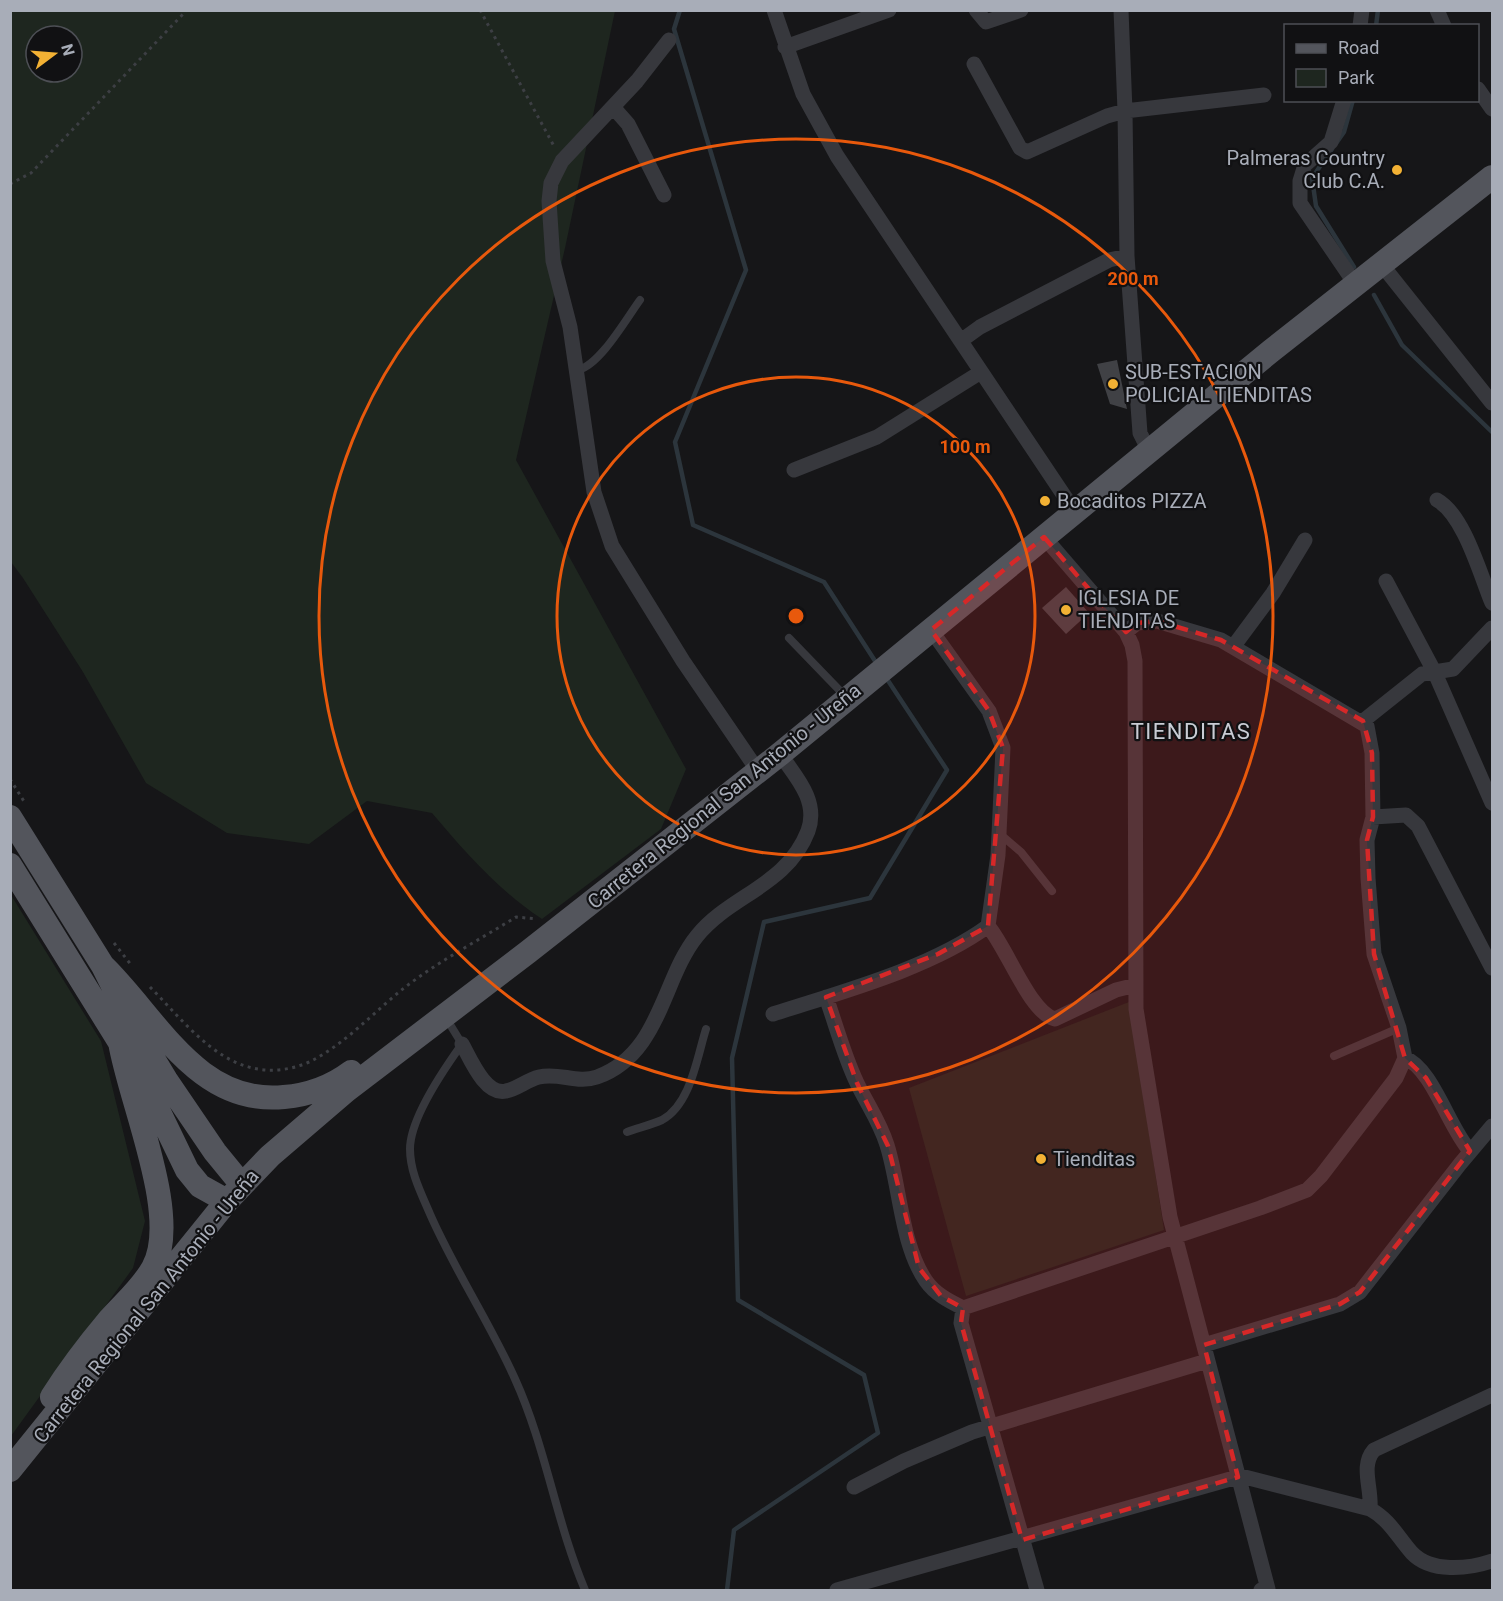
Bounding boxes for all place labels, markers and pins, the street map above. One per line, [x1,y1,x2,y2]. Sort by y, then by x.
place label: Palmeras Country Club C.A. [1227,146,1386,193]
marker: Palmeras Country Club C.A. [1390,163,1404,177]
place label: SUB-ESTACION POLICIAL TIENDITAS [1125,360,1312,407]
marker: SUB-ESTACION POLICIAL TIENDITAS [1106,377,1120,391]
place label: Bocaditos PIZZA [1057,489,1207,513]
marker: Bocaditos PIZZA [1038,494,1052,508]
place label: IGLESIA DE TIENDITAS [1078,586,1179,633]
marker: IGLESIA DE TIENDITAS [1059,603,1073,617]
centre of rings [786,606,806,626]
place label: Tienditas [1053,1147,1135,1171]
marker: Tienditas [1034,1152,1048,1166]

